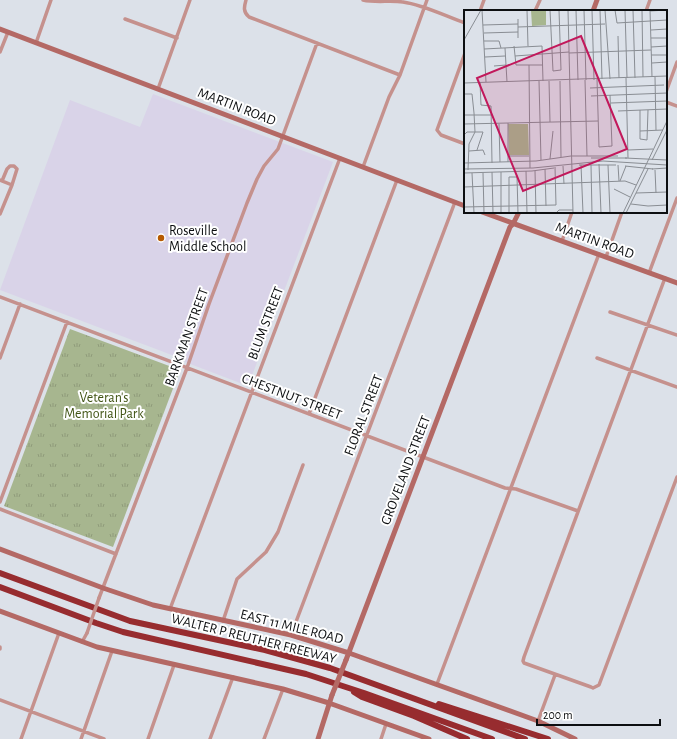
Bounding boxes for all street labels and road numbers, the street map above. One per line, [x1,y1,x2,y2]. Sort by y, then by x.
street label: MARTIN ROAD [196,86,278,128]
street label: MARTIN ROAD [554,220,636,262]
street label: BLUM STREET [246,285,286,362]
street label: BARKMAN STREET [163,286,211,388]
street label: CHESTNUT STREET [240,371,344,422]
street label: FLORAL STREET [342,373,386,458]
street label: GROVELAND STREET [379,414,433,527]
street label: EAST 11 MILE ROAD [239,607,345,647]
street label: WALTER P REUTHER FREEWAY [170,612,338,666]

